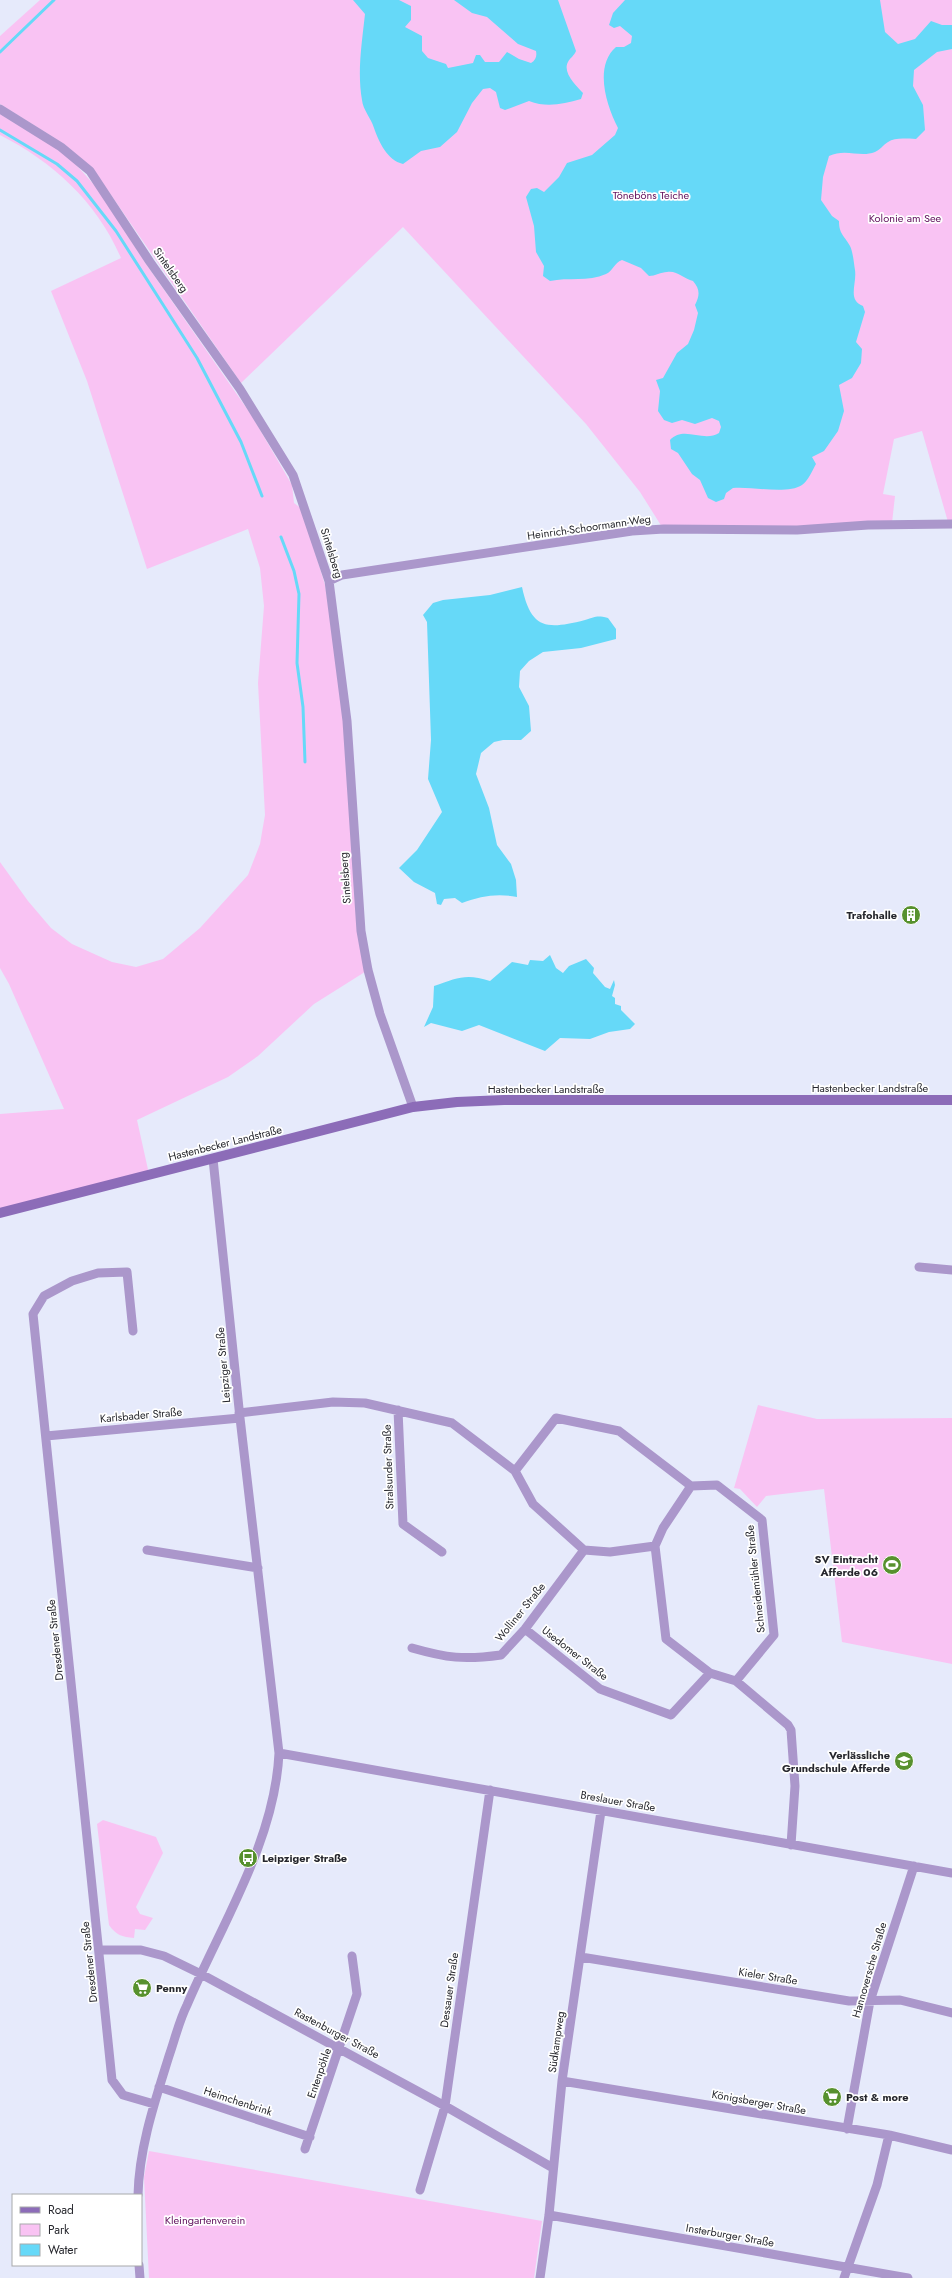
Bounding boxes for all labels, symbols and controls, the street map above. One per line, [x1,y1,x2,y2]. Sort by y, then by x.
park label: Töneböns Teiche [613,187,690,203]
park label: Kolonie am See [869,210,942,226]
street label: Sintelsberg [150,244,192,296]
street label: Heinrich-Schoormann-Weg [526,510,652,544]
street label: Sintelsberg [317,526,347,580]
street label: Sintelsberg [335,852,355,904]
building icon: Trafohalle [900,904,922,926]
place label: Trafohalle [847,907,897,923]
street label: Hastenbecker Landstraße [812,1080,929,1096]
street label: Hastenbecker Landstraße [488,1081,605,1097]
street label: Hastenbecker Landstraße [167,1121,284,1165]
street label: Leipziger Straße [212,1326,234,1404]
street label: Karlsbader Straße [99,1403,183,1427]
street label: Stralsunder Straße [379,1424,397,1510]
street label: Schneidemühler Straße [741,1524,769,1634]
place label: SV Eintracht Afferde 06 [815,1551,878,1580]
sports icon: SV Eintracht Afferde 06 [881,1554,903,1576]
street label: Wolliner Straße [491,1579,549,1645]
street label: Dresdener Straße [43,1598,67,1681]
street label: Usedomer Straße [538,1622,612,1684]
place label: Verlässliche Grundschule Afferde [782,1747,890,1776]
school or university icon: Verlässliche Grundschule Afferde [893,1750,915,1772]
street label: Breslauer Straße [579,1787,657,1816]
bus stop icon: Leipziger Straße [237,1847,259,1869]
place label: Leipziger Straße [262,1850,347,1866]
street label: Dresdener Straße [77,1920,101,2003]
street label: Hannoversche Straße [848,1920,890,2020]
street label: Dessauer Straße [436,1951,462,2028]
street label: Kieler Straße [737,1963,799,1989]
supermarket icon: Penny [131,1977,153,1999]
place label: Penny [156,1980,187,1996]
street label: Rastenburger Straße [292,2004,383,2062]
street label: Südkampweg [544,2010,568,2074]
street label: Entenpöhle [303,2045,335,2100]
street label: Heimchenbrink [202,2082,274,2120]
street label: Königsberger Straße [711,2086,808,2118]
supermarket icon: Post & more [821,2086,843,2108]
place label: Post & more [846,2089,909,2105]
legend [12,2194,142,2266]
text: Road [48,2201,74,2219]
park label: Kleingartenverein [165,2212,245,2228]
street label: Insterburger Straße [685,2219,776,2251]
text: Park [48,2221,70,2239]
text: Water [48,2241,79,2259]

